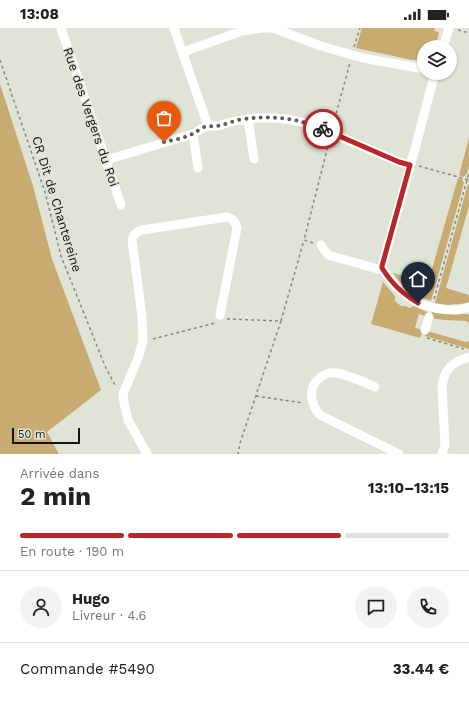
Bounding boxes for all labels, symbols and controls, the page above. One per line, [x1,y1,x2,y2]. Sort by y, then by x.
text: 13:08 [20,5,59,23]
map controls [417,40,457,80]
button: layers [417,40,457,80]
street label: Rue des Vergers du Roi [60,45,122,189]
pin [147,101,181,142]
icon: bag [153,107,175,129]
courier [303,109,343,149]
icon: bike [312,118,334,140]
street label: CR Dit de Chantereine [29,134,85,274]
pin [401,262,435,303]
icon: home [407,268,429,290]
scale bar [12,426,80,445]
text: 50 m [18,428,45,441]
text: Arrivée dans [20,466,99,481]
text: 13:10–13:15 [368,479,449,497]
text: 2 min [20,481,91,511]
text: En route · 190 m [20,544,124,559]
button: person [20,586,62,628]
button: chat [355,586,397,628]
button: phone [407,586,449,628]
text: Hugo [72,590,110,608]
text: Livreur · 4.6 [72,608,146,623]
text: Commande #5490 [20,660,155,678]
text: 33.44 € [393,660,449,678]

